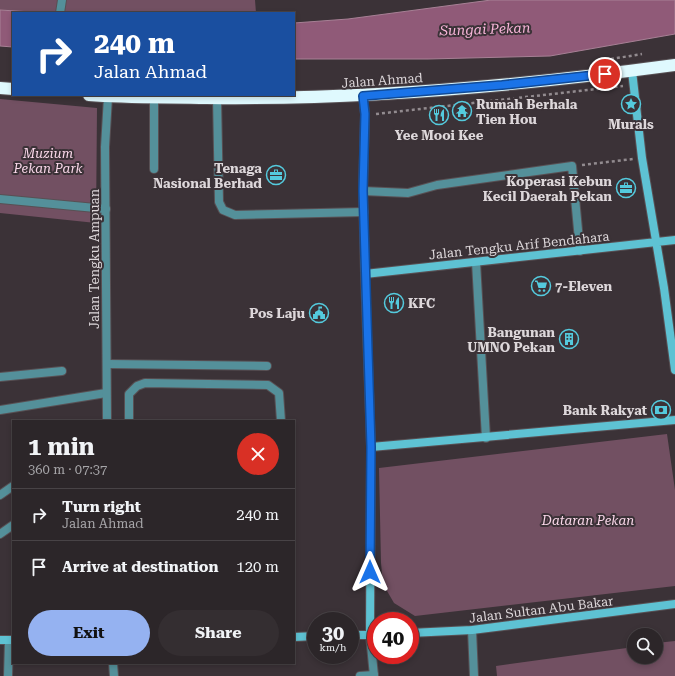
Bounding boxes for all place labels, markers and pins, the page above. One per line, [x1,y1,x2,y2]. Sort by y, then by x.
pin [588,57,622,91]
place icon: Murals [620,93,642,115]
place label: Rumah Berhala Tien Hou [476,97,578,127]
temple icon: Rumah Berhala Tien Hou [451,100,473,122]
restaurant icon: Yee Mooi Kee [428,104,450,126]
place label: Murals [608,117,654,132]
place label: Yee Mooi Kee [395,128,484,143]
place label: Tenaga Nasional Berhad [153,161,262,191]
office icon: Tenaga Nasional Berhad [265,164,287,186]
place label: Koperasi Kebun Kecil Daerah Pekan [483,174,612,204]
office icon: Koperasi Kebun Kecil Daerah Pekan [615,177,637,199]
supermarket icon: 7-Eleven [530,275,552,297]
place label: 7-Eleven [555,279,613,294]
restaurant icon: KFC [383,292,405,314]
place label: KFC [408,296,435,311]
public building icon: Pos Laju [308,302,330,324]
place label: Pos Laju [249,306,305,321]
place label: Bangunan UMNO Pekan [467,325,555,355]
building icon: Bangunan UMNO Pekan [558,328,580,350]
bank icon: Bank Rakyat [650,399,672,421]
place label: Bank Rakyat [563,403,648,418]

